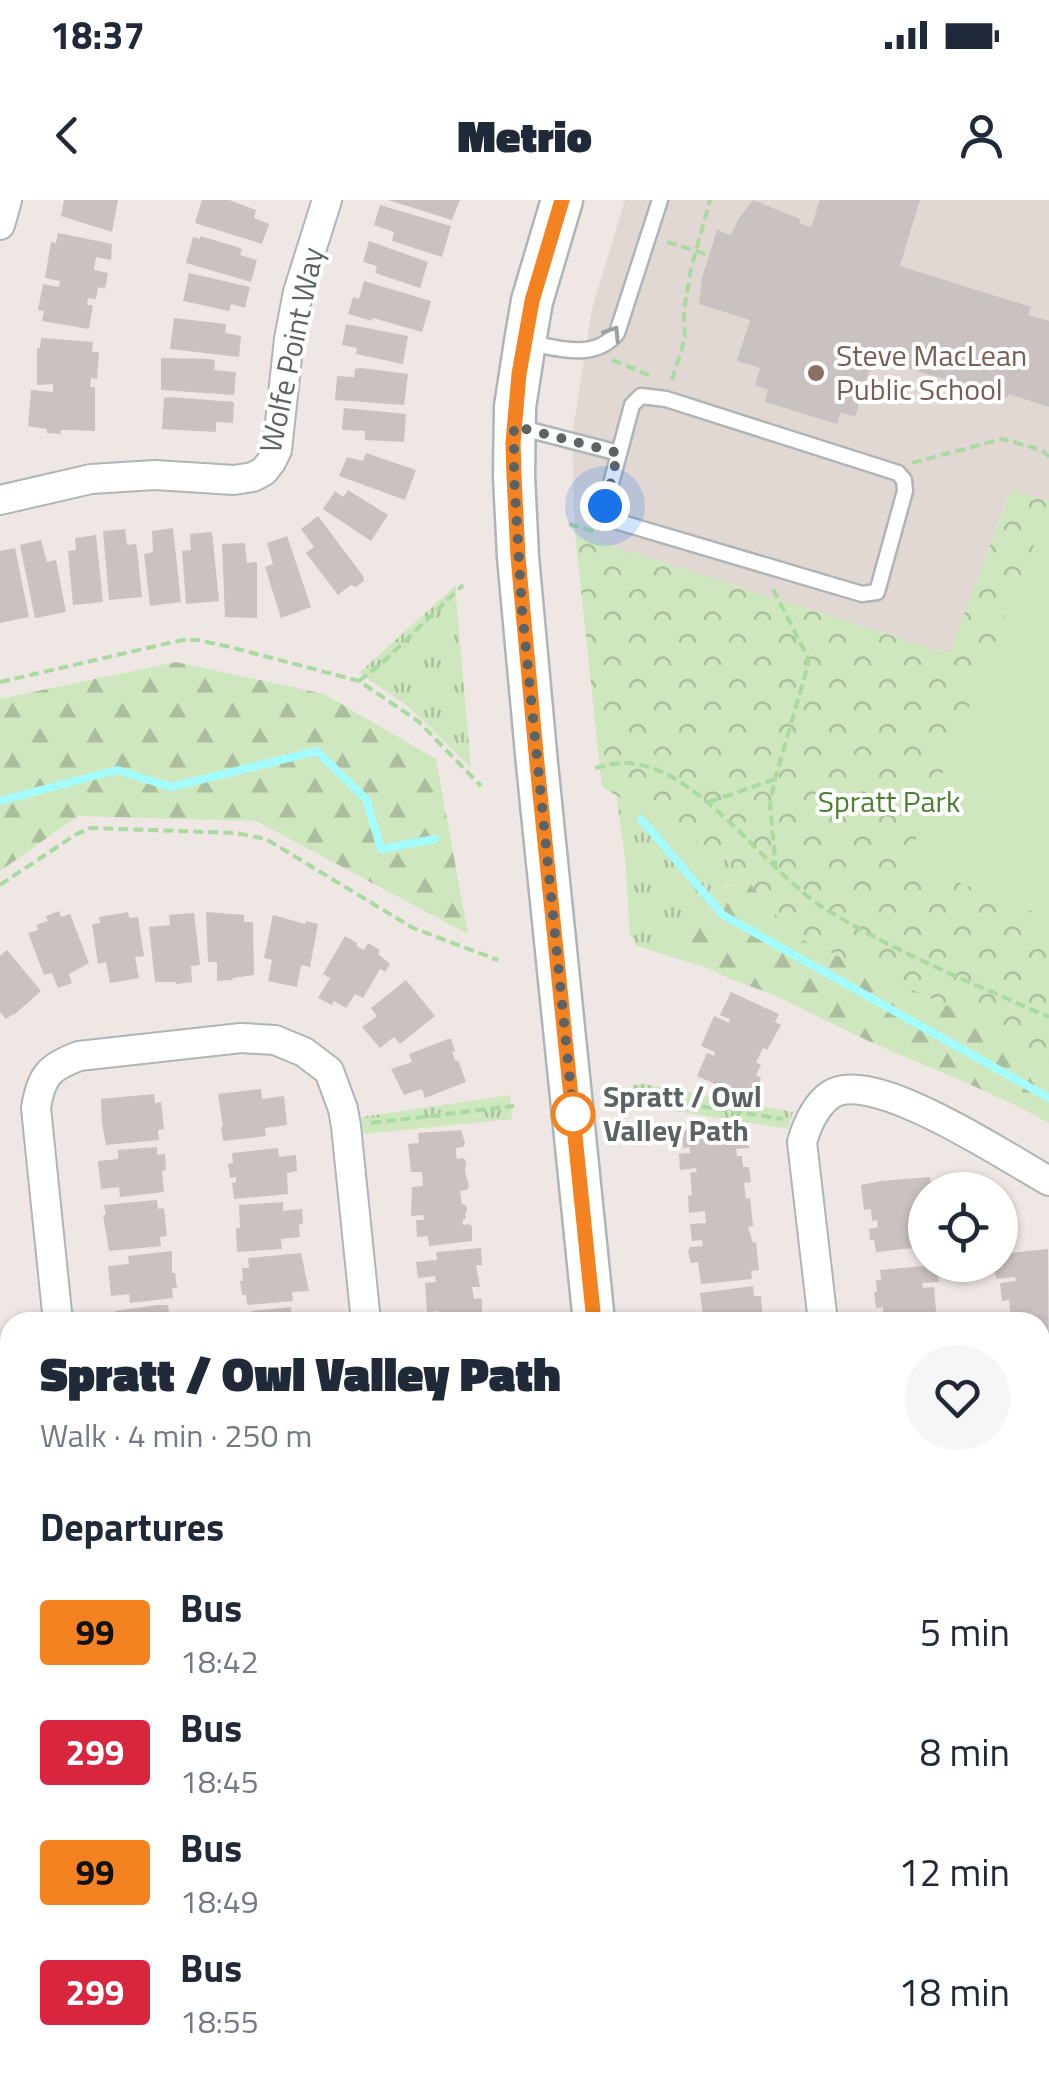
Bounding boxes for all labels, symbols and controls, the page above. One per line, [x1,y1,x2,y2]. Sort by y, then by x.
text: 18:37 [50,6,145,64]
text: Metrio [457,101,592,169]
icon: back [40,108,95,163]
icon: person [954,108,1009,163]
street label: Wolfe Point Way [247,243,335,457]
one-way arrow [600,325,619,343]
place label: Steve MacLean Public School [836,332,1027,412]
marker: Steve MacLean Public School [805,362,827,384]
your location [580,481,630,531]
park label: Spratt Park [818,778,960,824]
place label: Spratt / Owl Valley Path [603,1073,762,1153]
marker: Spratt / Owl Valley Path [552,1093,594,1135]
map controls [908,1172,1018,1282]
button: locate [908,1172,1018,1282]
text: Spratt / Owl Valley Path [40,1337,561,1410]
button: heart [905,1345,1010,1450]
text: Walk · 4 min · 250 m [40,1411,312,1459]
text: Departures [40,1498,224,1556]
text: Bus [180,1579,242,1637]
text: 5 min [920,1603,1010,1661]
text: 99 [75,1605,115,1659]
text: 18:42 [180,1637,259,1685]
text: Bus [180,1699,242,1757]
text: 8 min [920,1723,1010,1781]
text: 299 [66,1725,124,1779]
text: 18:45 [180,1757,259,1805]
text: Bus [180,1819,242,1877]
text: 12 min [899,1843,1010,1901]
text: 99 [75,1845,115,1899]
text: 18:49 [180,1877,259,1925]
text: Bus [180,1939,242,1997]
text: 18 min [899,1963,1010,2021]
text: 299 [66,1965,124,2019]
text: 18:55 [180,1997,259,2045]

